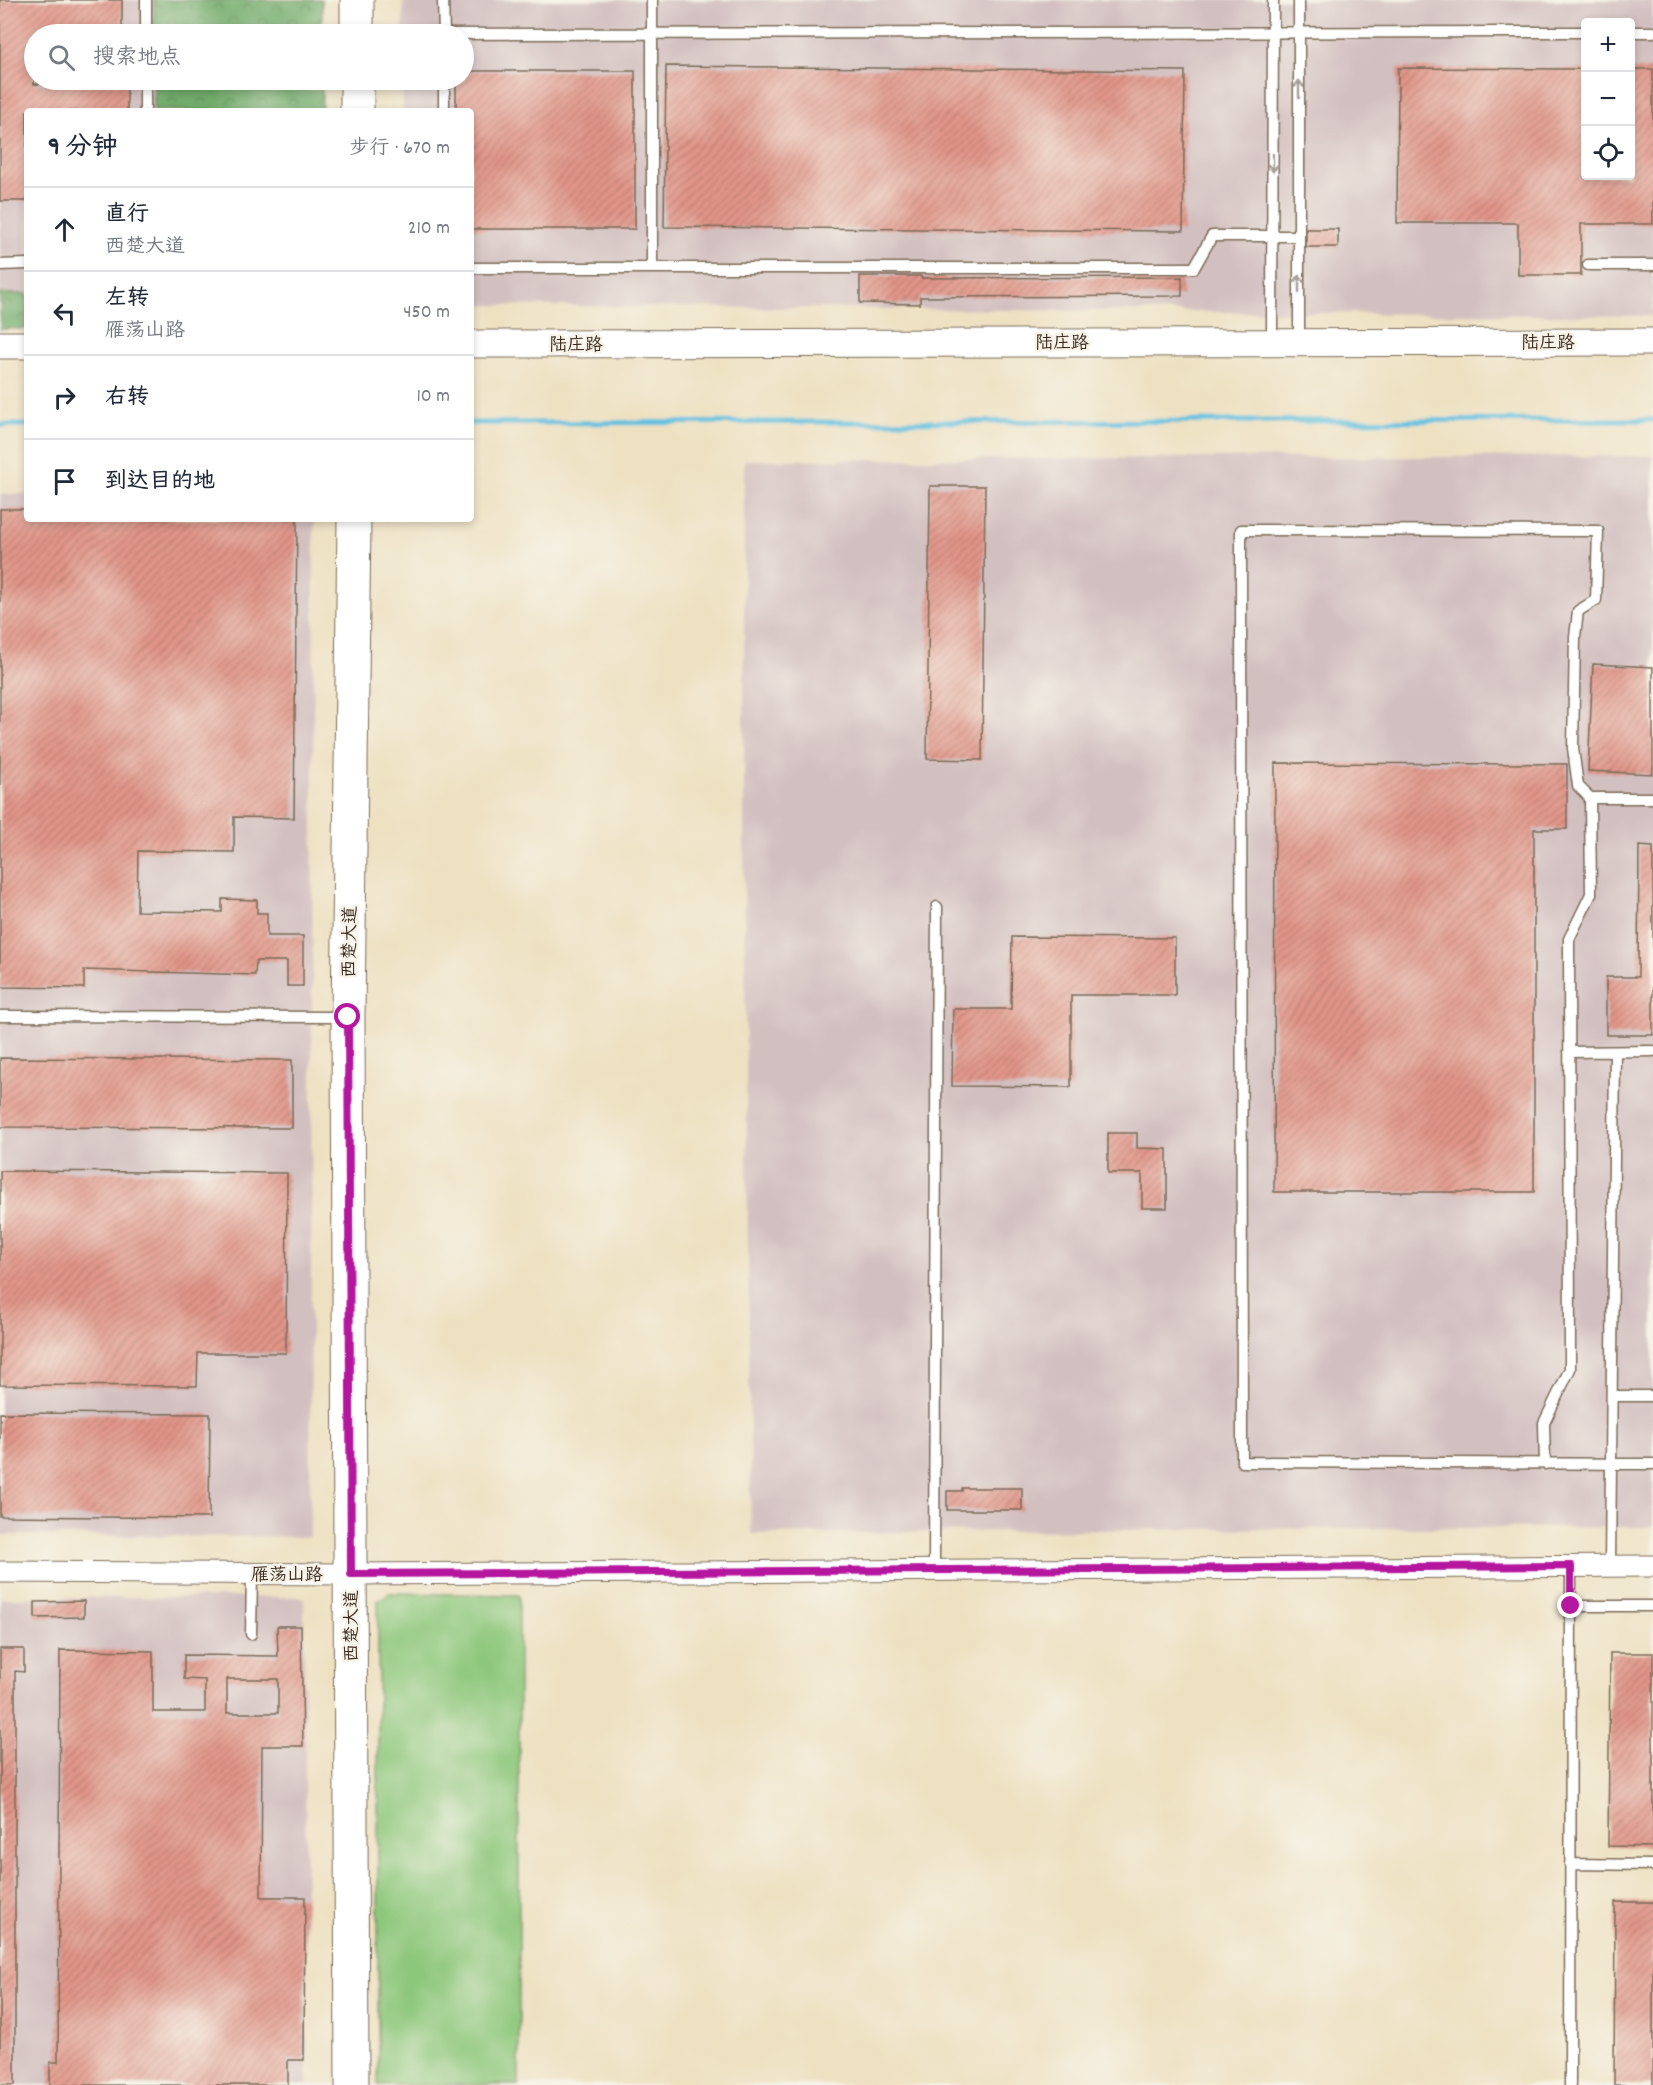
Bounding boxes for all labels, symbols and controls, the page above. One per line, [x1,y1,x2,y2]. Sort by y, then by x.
map controls [1581,18,1635,180]
button: + [1581,18,1635,72]
search box [24,24,474,90]
icon: search [45,41,78,74]
text: 搜索地点 [93,43,181,74]
button: − [1581,72,1635,126]
one-way arrow [1293,79,1305,99]
button: locate [1581,126,1635,180]
text: 9 分钟 [48,130,118,167]
text: 步行 · 670 m [350,135,450,163]
one-way arrow [1267,153,1279,173]
text: 直行 [105,200,149,231]
icon: ahead [48,213,81,246]
text: 210 m [408,215,450,243]
text: 西楚大道 [105,234,185,262]
one-way arrow [1293,274,1305,294]
text: 左转 [105,284,149,315]
icon: left [48,297,81,330]
text: 450 m [403,299,450,327]
text: 雁荡山路 [105,318,185,346]
street label: 陆庄路 [1035,332,1089,357]
street label: 陆庄路 [1521,332,1575,357]
street label: 陆庄路 [549,334,603,359]
icon: right [48,381,81,414]
text: 右转 [105,383,149,414]
text: 10 m [416,383,450,411]
icon: arrive [48,465,81,498]
text: 到达目的地 [105,467,215,498]
street label: 西楚大道 [338,906,365,978]
route start [334,1003,360,1029]
street label: 雁荡山路 [251,1564,323,1589]
street label: 西楚大道 [341,1590,366,1662]
route end [1557,1592,1583,1618]

